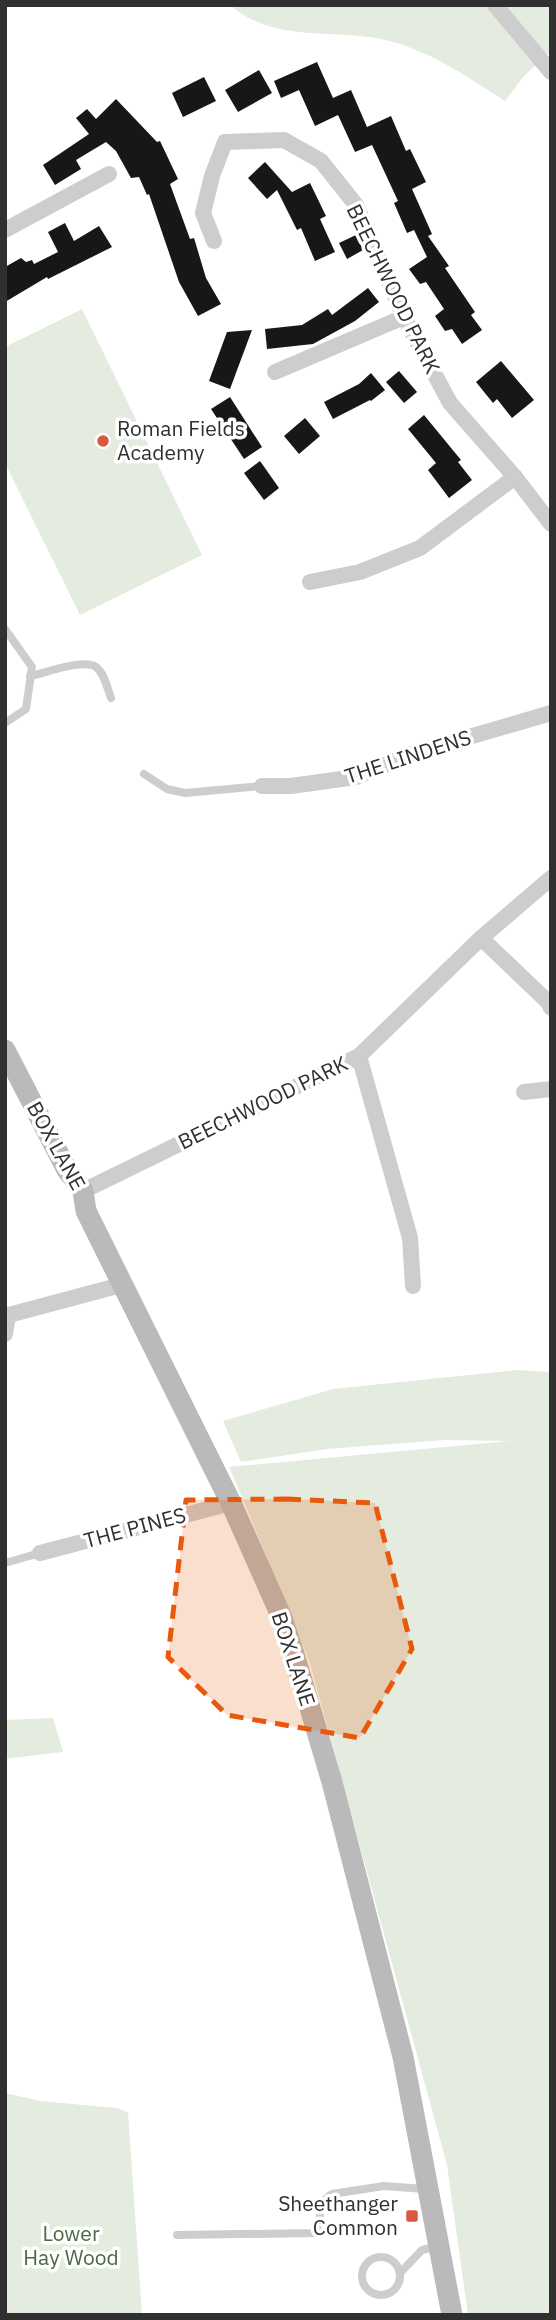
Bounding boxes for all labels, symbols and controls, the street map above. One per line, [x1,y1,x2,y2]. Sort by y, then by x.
street label: BEECHWOOD PARK [341,199,447,378]
place label: Roman Fields Academy [117,414,245,466]
marker: Roman Fields Academy [95,433,111,449]
street label: THE LINDENS [341,722,474,790]
street label: BEECHWOOD PARK [173,1049,352,1155]
street label: BOX LANE [21,1096,93,1195]
street label: THE PINES [81,1500,189,1554]
street label: BOX LANE [266,1608,322,1709]
place label: Sheethanger Common [278,2189,398,2241]
marker: Sheethanger Common [404,2208,420,2224]
park label: Lower Hay Wood [23,2219,119,2271]

